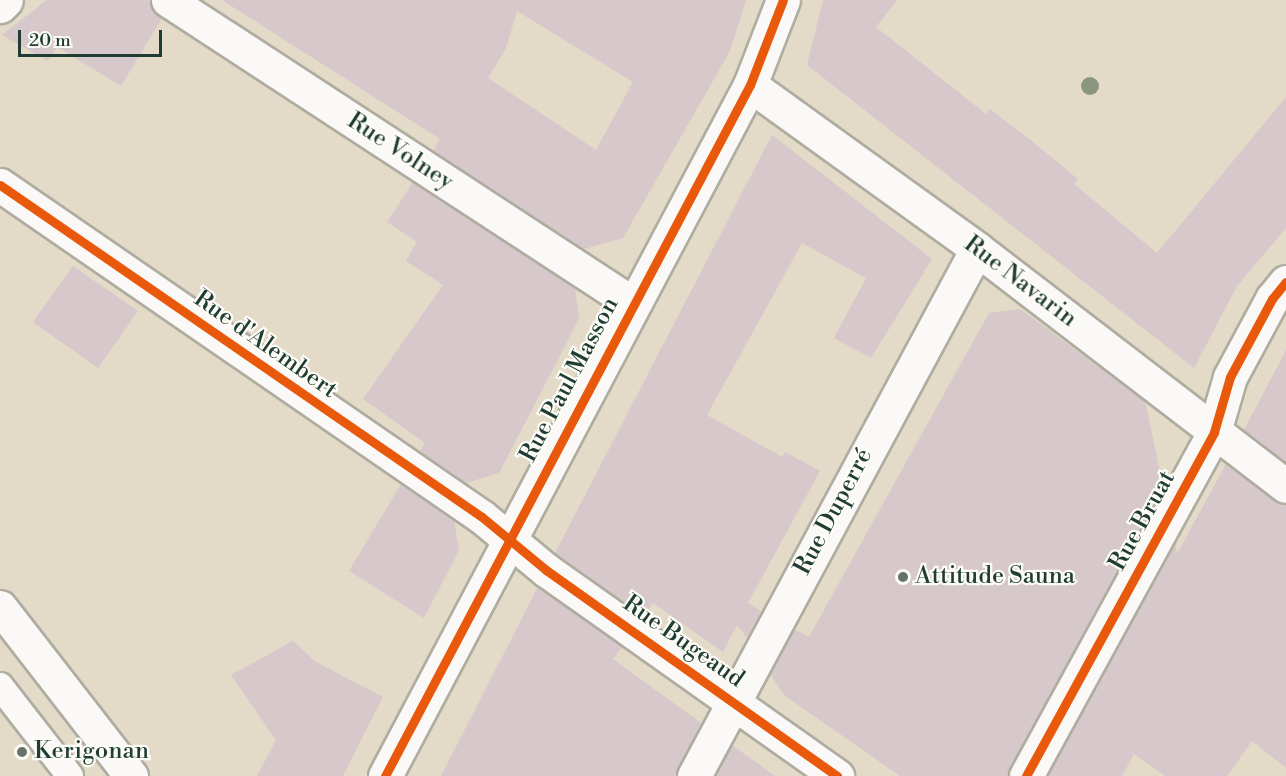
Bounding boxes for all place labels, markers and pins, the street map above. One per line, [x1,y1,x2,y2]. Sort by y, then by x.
place label: Attitude Sauna [915,563,1075,591]
marker: Attitude Sauna [896,570,910,584]
place label: Kerigonan [34,738,149,766]
marker: Kerigonan [15,745,29,759]

